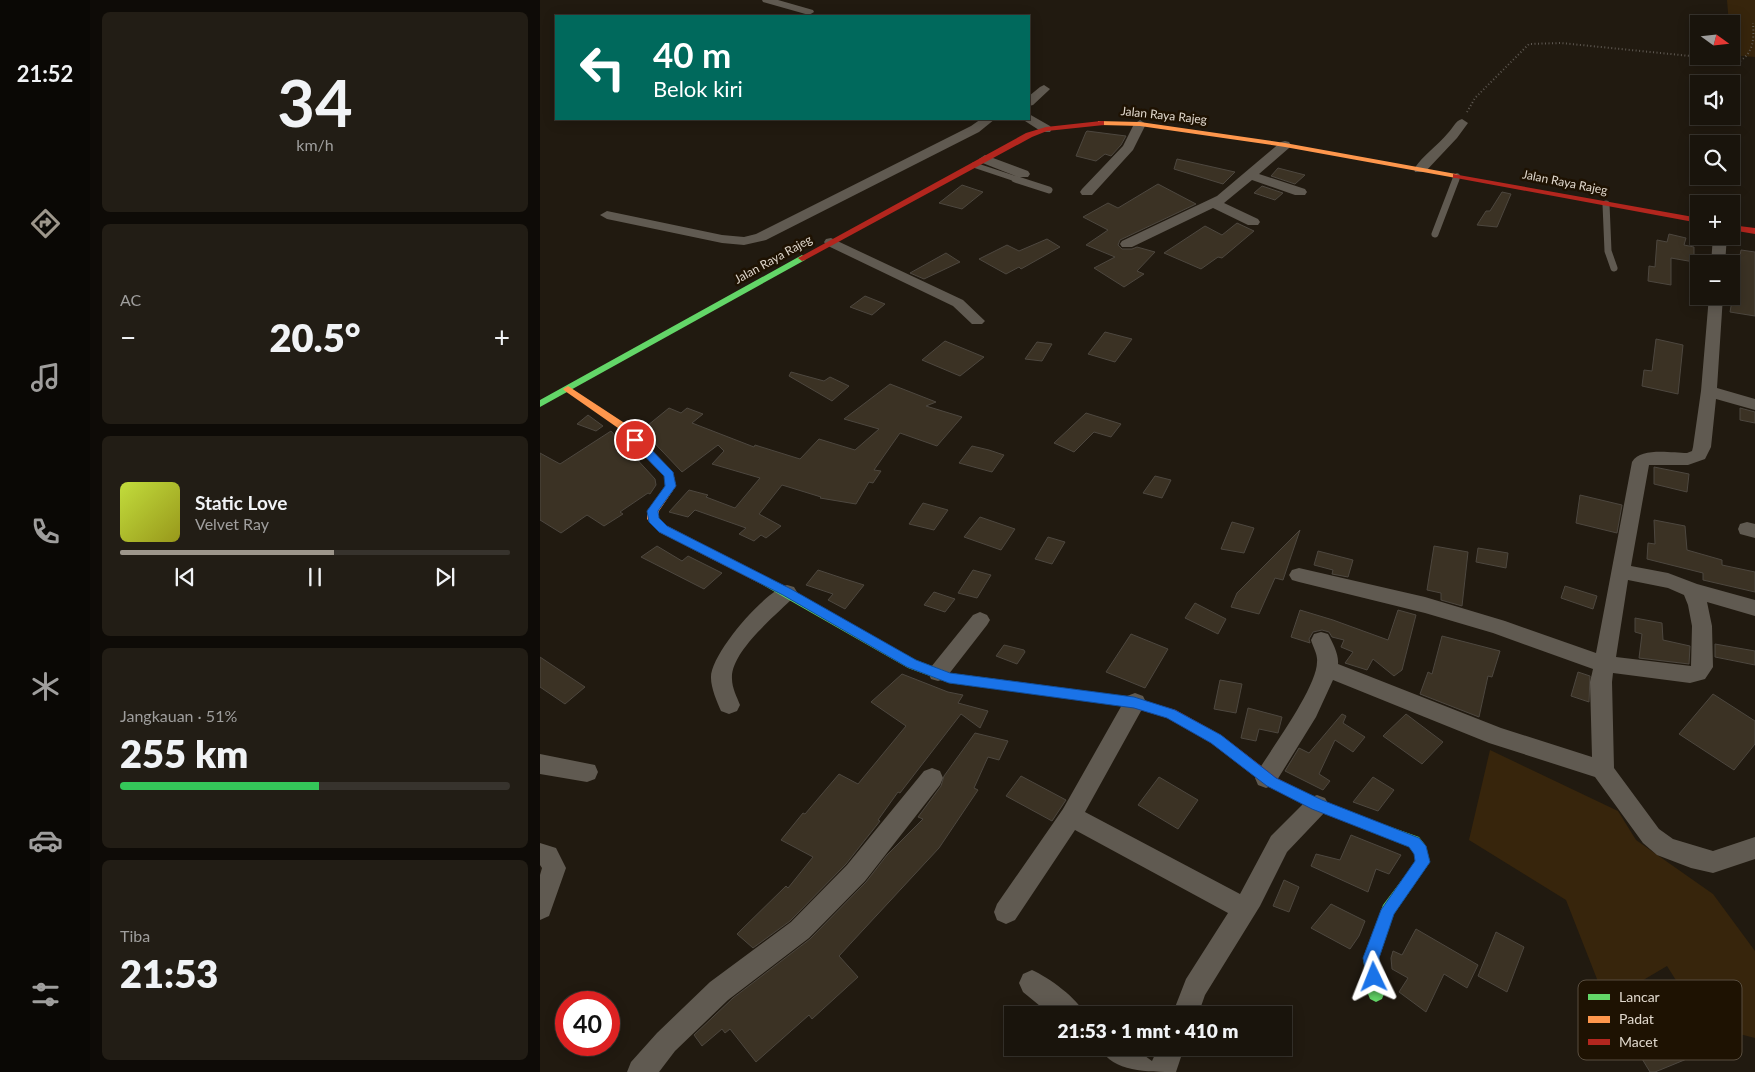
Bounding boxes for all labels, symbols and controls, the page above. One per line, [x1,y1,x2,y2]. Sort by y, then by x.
north arrow [1690,15,1740,65]
map controls [1690,15,1740,305]
text: 40 m [653,33,731,75]
icon: left [570,35,635,100]
text: 21:52 [17,60,73,87]
text: 34 [277,63,353,141]
text: Belok kiri [653,75,743,102]
button: sound [1690,75,1740,125]
street label: Jalan Raya Rajeg [1120,103,1208,127]
text: km/h [296,135,334,154]
button: search [1690,135,1740,185]
street label: Jalan Raya Rajeg [1521,166,1609,198]
button: + [1690,195,1740,245]
icon: directions [28,206,63,241]
street label: Jalan Raya Rajeg [732,231,814,287]
button: − [1690,255,1740,305]
text: AC [120,290,141,309]
text: 20.5° [269,314,361,360]
text: − [120,320,136,354]
text: + [494,320,510,354]
icon: music [28,360,63,395]
pin [614,419,656,461]
icon: arrive [621,426,649,454]
text: Static Love [195,491,287,514]
icon: phone [28,514,63,549]
text: Velvet Ray [195,514,269,533]
icon: previous [171,563,199,591]
icon: pause [301,563,329,591]
icon: next [431,563,459,591]
icon: climate [28,669,63,704]
text: Jangkauan · 51% [120,706,237,725]
text: 255 km [120,730,248,776]
icon: car [28,823,63,858]
text: Tiba [120,926,150,945]
text: 21:53 [120,950,218,996]
position arrow [1347,950,1399,1002]
icon: filters [28,977,63,1012]
legend [1578,980,1742,1060]
text: Lancar [1619,988,1660,1005]
speed limit sign: 40 [555,991,620,1056]
text: Padat [1619,1010,1654,1027]
text: 21:53 · 1 mnt · 410 m [1058,1019,1238,1042]
text: Macet [1619,1033,1658,1050]

